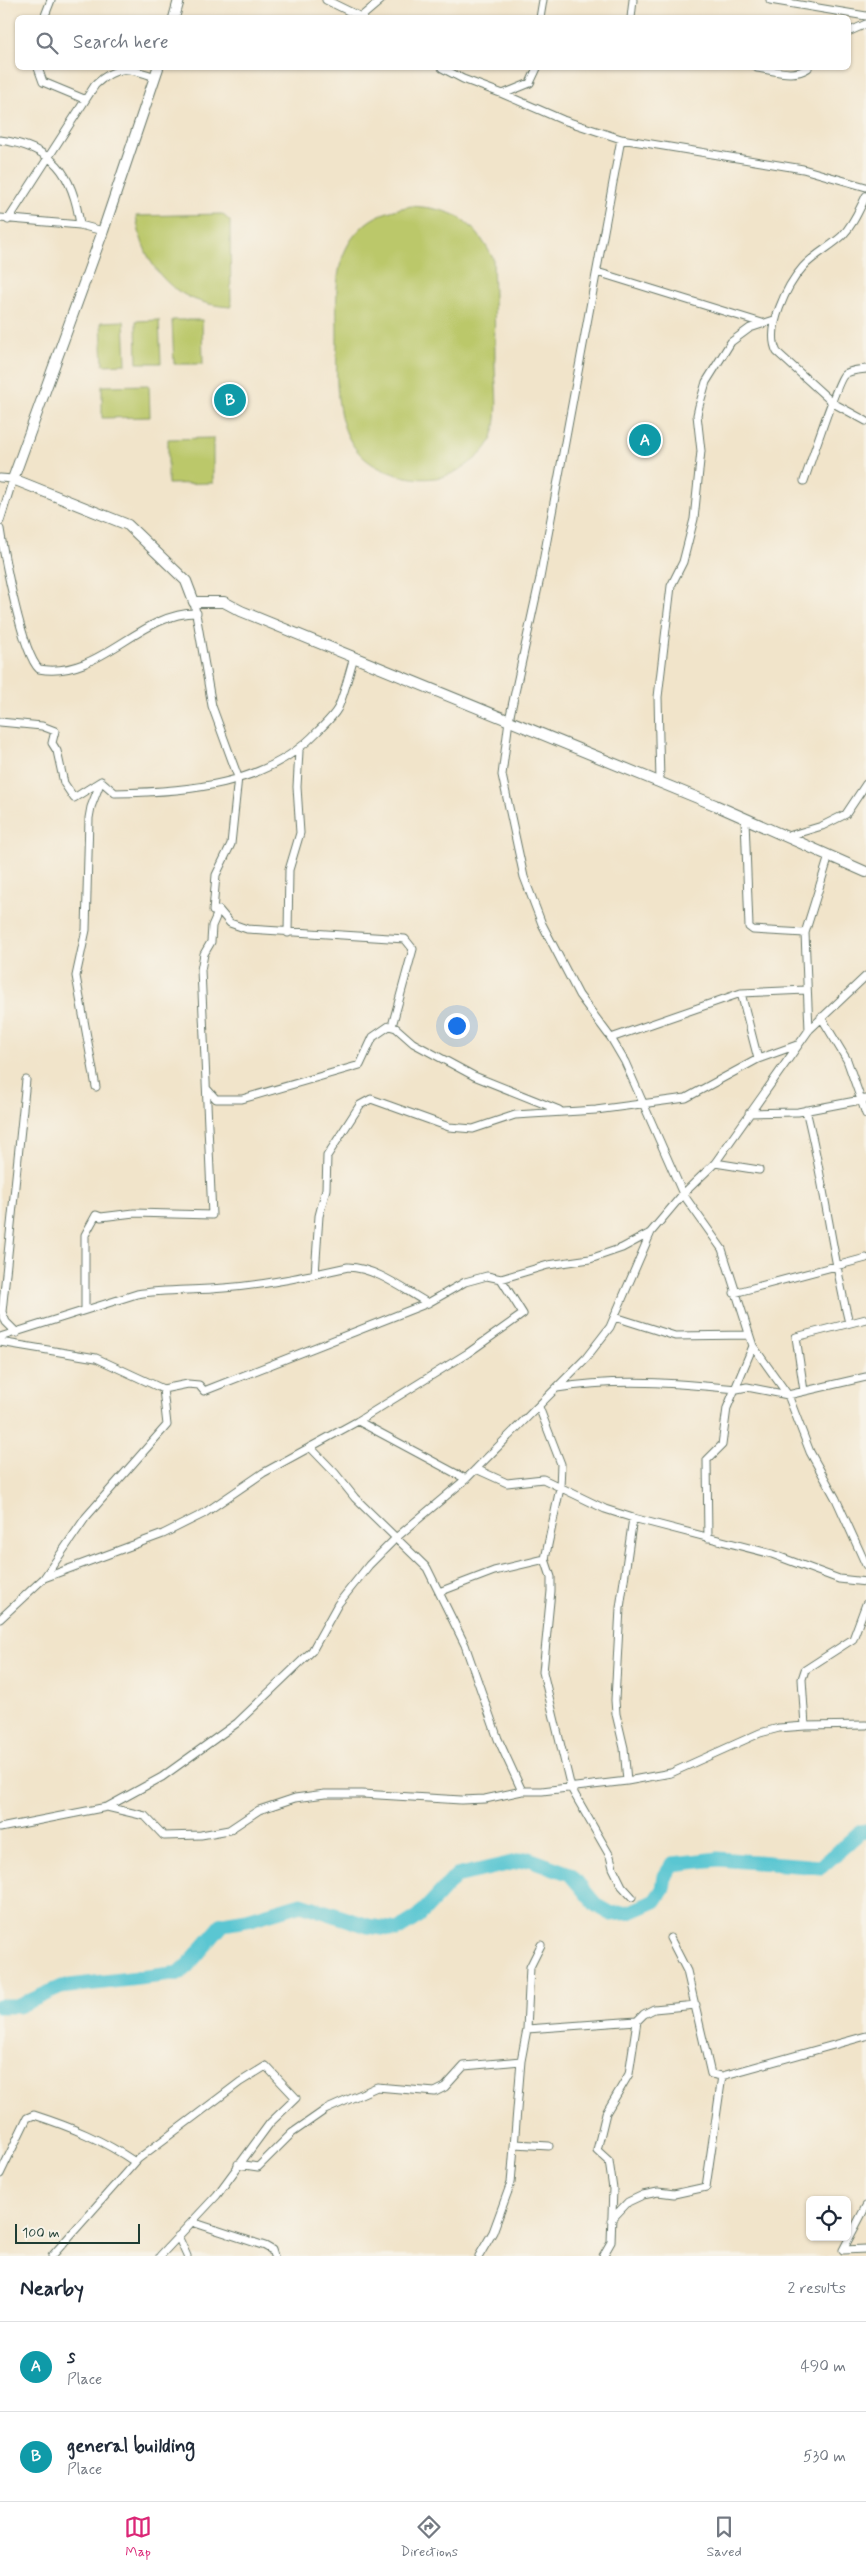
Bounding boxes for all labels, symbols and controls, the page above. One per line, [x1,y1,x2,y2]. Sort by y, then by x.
search box [15,15,851,70]
icon: search [33,29,61,57]
text: Search here [73,30,169,55]
pin: B [214,381,246,419]
pin: A [629,421,661,459]
your location [444,1013,470,1039]
map controls [806,2196,851,2241]
button: locate [806,2196,851,2241]
scale bar [15,2221,140,2244]
text: 100 m [22,2224,60,2242]
text: Nearby [20,2275,84,2303]
text: 2 results [788,2278,846,2299]
text: s [67,2344,75,2369]
text: A [31,2356,41,2377]
text: 490 m [800,2356,846,2377]
text: Place [67,2369,102,2390]
text: general building [67,2434,195,2459]
text: B [31,2446,41,2467]
text: 530 m [803,2446,846,2467]
text: Place [67,2459,102,2480]
tab: Map [124,2513,152,2561]
tab: Directions [401,2513,458,2561]
tab: Saved [706,2513,742,2561]

